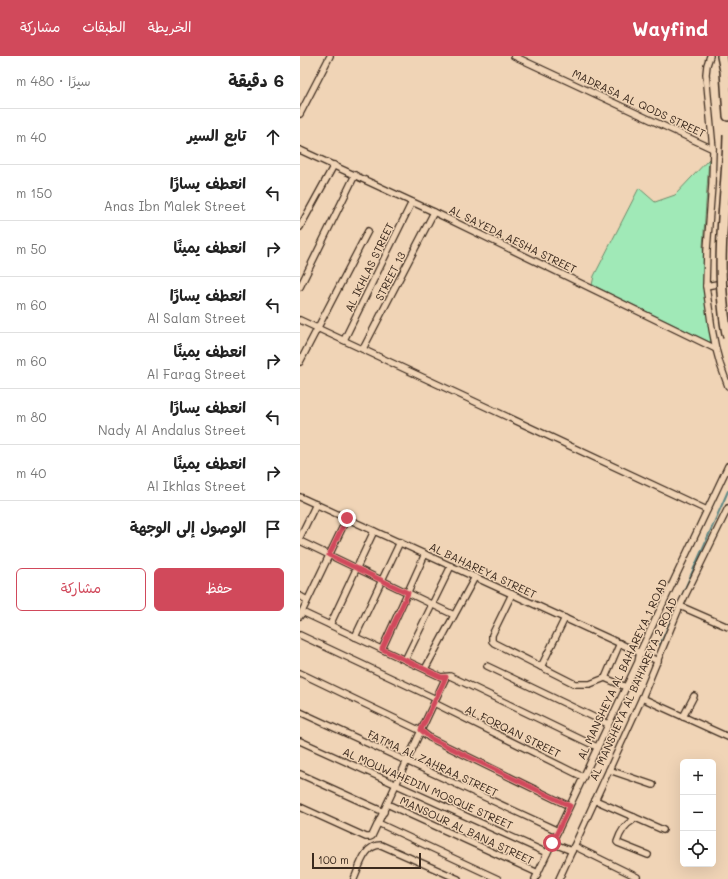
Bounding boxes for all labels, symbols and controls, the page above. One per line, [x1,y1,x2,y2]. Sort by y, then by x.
text: Wayfind [632,16,708,41]
text: مشاركة [20,17,60,36]
text: الطبقات [82,17,126,36]
text: الخريطة [148,17,191,36]
street label: MADRASA AL QODS STREET [570,65,708,141]
text: 6 دقيقة [228,69,284,91]
text: سيرًا · 480 m [16,72,91,89]
text: تابع السير [187,125,246,145]
icon: ahead [262,126,284,148]
text: 40 m [16,128,46,145]
text: انعطف يسارًا [170,173,246,193]
icon: left [262,182,284,204]
text: 150 m [16,184,52,201]
text: Anas Ibn Malek Street [104,197,246,214]
street label: AL SAYEDA AESHA STREET [447,202,579,276]
street label: AL IKHLAS STREET [341,220,397,314]
text: انعطف يمينًا [174,237,246,257]
icon: right [262,238,284,260]
text: 50 m [16,240,46,257]
street label: STREET 13 [371,249,409,303]
text: انعطف يسارًا [170,285,246,305]
icon: left [262,294,284,316]
text: 60 m [16,296,46,313]
text: Al Salam Street [147,309,246,326]
text: انعطف يمينًا [174,341,246,361]
icon: right [262,350,284,372]
text: 60 m [16,352,46,369]
text: Al Farag Street [147,365,246,382]
text: انعطف يسارًا [170,397,246,417]
icon: left [262,406,284,428]
text: 80 m [16,408,46,425]
text: Nady Al Andalus Street [98,421,246,438]
text: انعطف يمينًا [174,453,246,473]
icon: right [262,462,284,484]
text: 40 m [16,464,46,481]
text: Al Ikhlas Street [146,477,246,494]
route end [338,509,356,527]
text: الوصول إلى الوجهة [130,517,246,537]
icon: arrive [262,518,284,540]
street label: AL BAHAREYA STREET [427,539,539,601]
button: مشاركة [16,568,146,611]
button: حفظ [154,568,284,611]
street label: AL MANSHEYA AL BAHAREYA 1 ROAD [573,576,671,762]
street label: AL MANSHEYA AL BAHAREYA 2 ROAD [586,595,680,783]
street label: AL FORQAN STREET [463,701,563,761]
street label: FATMA AL ZAHRAA STREET [365,726,501,800]
street label: AL MOUWAHEDIN MOSQUE STREET [341,744,515,832]
map controls [680,759,716,867]
button: + [680,759,716,795]
street label: MANSOUR AL BANA STREET [398,792,536,868]
button: − [680,795,716,831]
button: locate [680,831,716,867]
route start [543,834,561,852]
scale bar [312,851,421,870]
text: 100 m [318,852,349,867]

